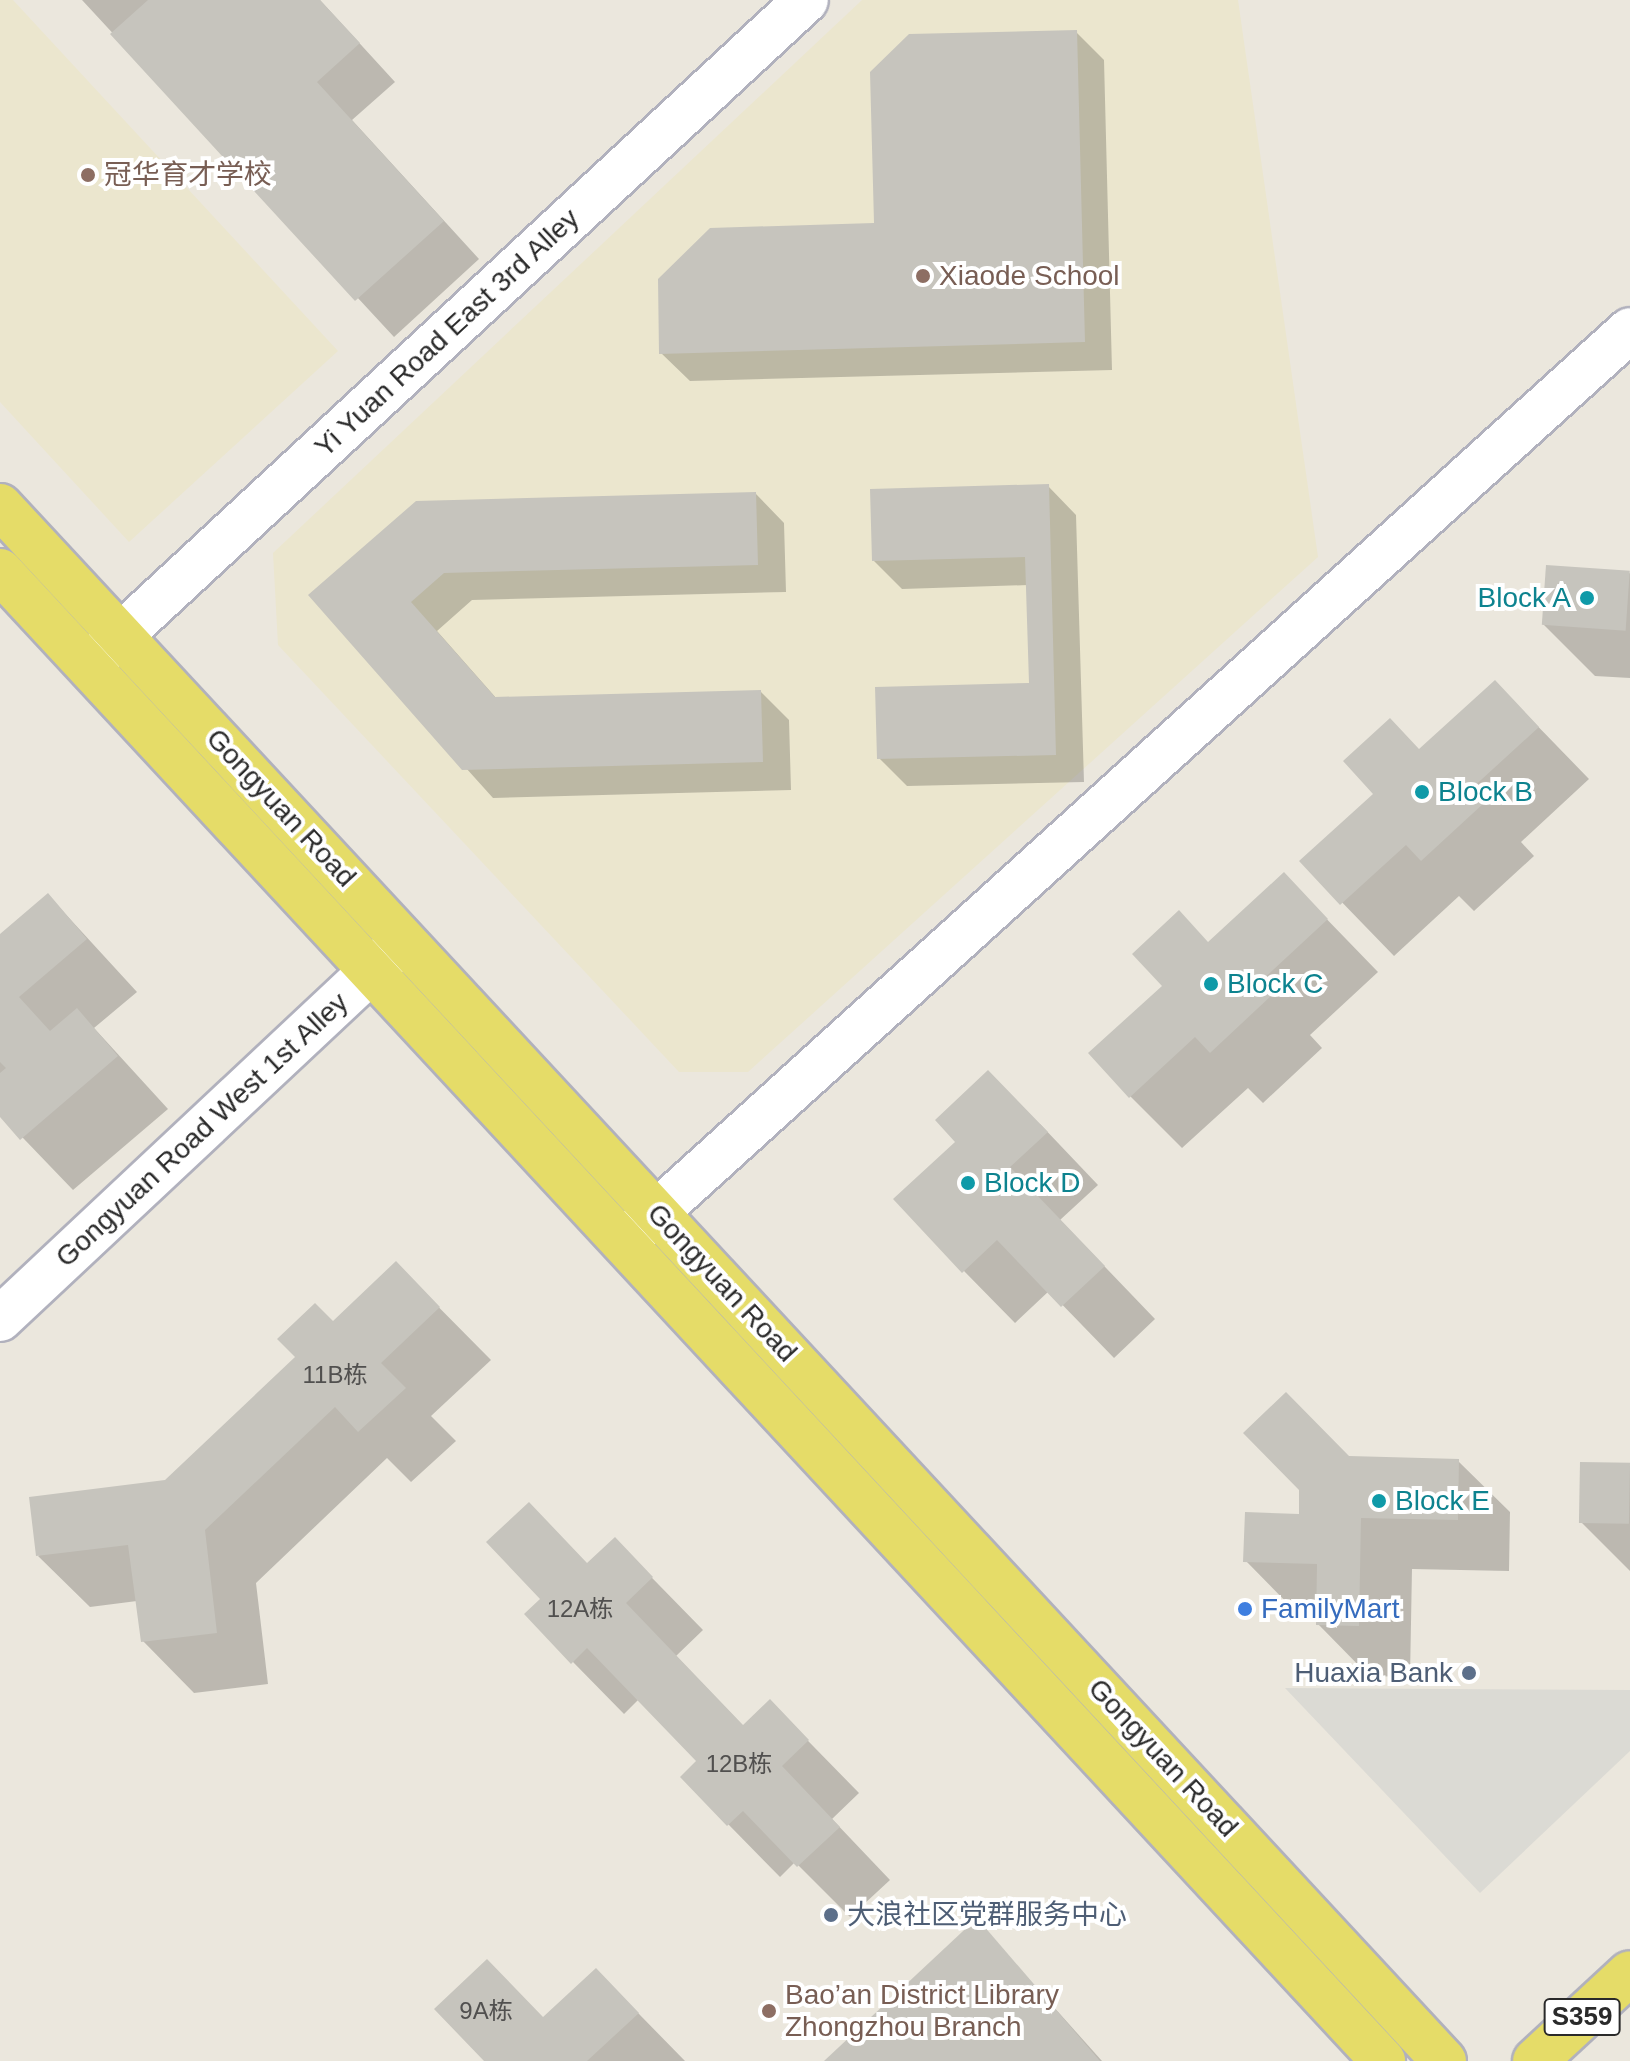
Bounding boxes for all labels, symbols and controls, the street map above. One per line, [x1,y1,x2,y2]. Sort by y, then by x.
place label: 冠华育才学校 [104,158,272,192]
marker: 冠华育才学校 [79,166,97,184]
street label: Yi Yuan Road East 3rd Alley [307,201,587,465]
place label: Xiaode School [939,259,1120,293]
marker: Xiaode School [914,267,932,285]
place label: Block A [1476,581,1571,615]
marker: Block A [1578,589,1596,607]
street label: Gongyuan Road [199,722,363,894]
place label: Block B [1438,775,1533,809]
marker: Block B [1413,783,1431,801]
place label: Block C [1227,967,1323,1001]
marker: Block C [1202,975,1220,993]
street label: Gongyuan Road West 1st Alley [48,985,356,1275]
place label: Block D [984,1166,1080,1200]
marker: Block D [959,1174,977,1192]
street label: Gongyuan Road [640,1197,804,1369]
house number: 11B栋 [303,1361,367,1389]
place label: Block E [1395,1484,1490,1518]
marker: Block E [1370,1492,1388,1510]
place label: FamilyMart [1261,1592,1399,1626]
house number: 12A栋 [547,1595,613,1623]
marker: FamilyMart [1236,1600,1254,1618]
place label: Huaxia Bank [1294,1656,1453,1690]
marker: Huaxia Bank [1460,1664,1478,1682]
street label: Gongyuan Road [1081,1672,1245,1844]
house number: 12B栋 [706,1750,772,1778]
place label: 大浪社区党群服务中心 [847,1898,1127,1932]
marker: 大浪社区党群服务中心 [822,1906,840,1924]
place label: Bao’an District Library Zhongzhou Branch [785,1978,1059,2044]
road number: S359 [1542,1995,1622,2039]
house number: 9A栋 [459,1997,513,2025]
marker: Bao’an District Library Zhongzhou Branch [760,2002,778,2020]

